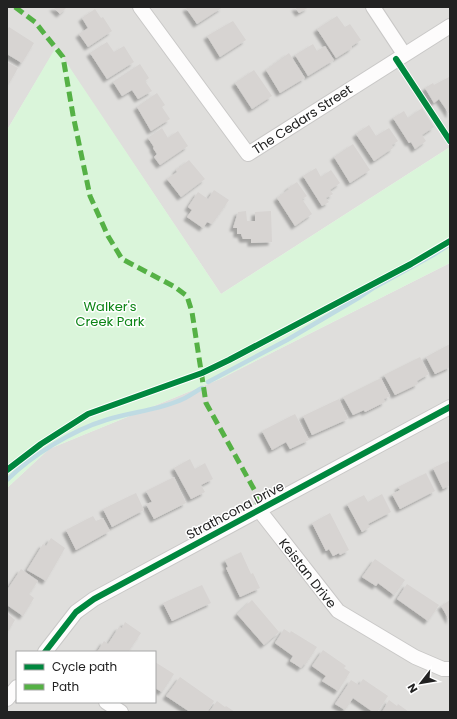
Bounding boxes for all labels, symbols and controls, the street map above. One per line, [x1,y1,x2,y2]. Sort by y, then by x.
street label: The Cedars Street [249,80,356,159]
park label: Walker's Creek Park [75,297,145,331]
street label: Strathcona Drive [183,477,288,544]
street label: Keistan Drive [274,534,341,612]
legend [16,651,156,703]
text: Cycle path [52,658,117,675]
north arrow [401,663,441,703]
text: Path [52,678,79,695]
text: N [403,680,421,696]

